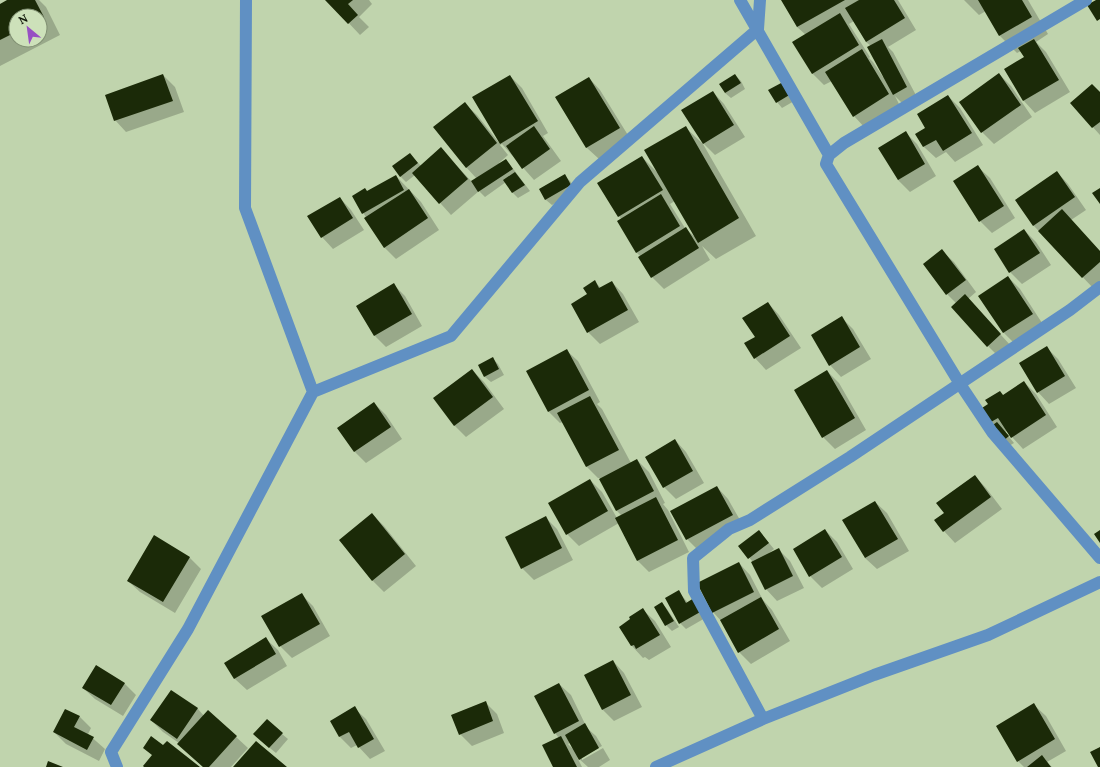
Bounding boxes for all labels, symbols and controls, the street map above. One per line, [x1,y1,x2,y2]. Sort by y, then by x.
north arrow [8,8,48,48]
text: N [16,11,31,27]

